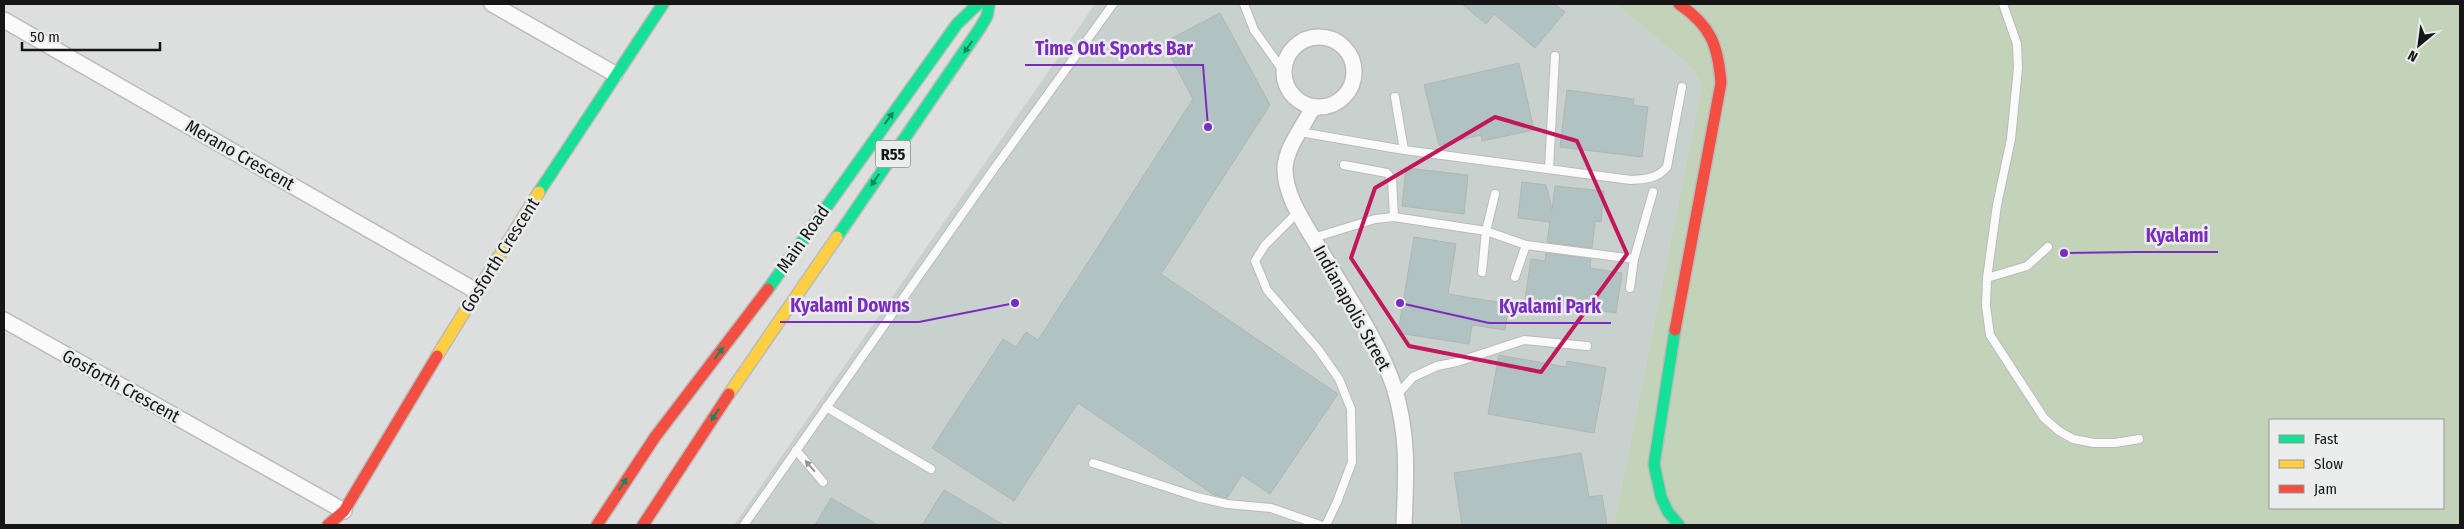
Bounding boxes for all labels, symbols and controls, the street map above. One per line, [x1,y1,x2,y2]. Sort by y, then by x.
scale bar [22,20,160,52]
north arrow [2394,20,2444,70]
text: 50 m [30,28,60,46]
callout: Time Out Sports Bar [1025,31,1203,65]
text: Time Out Sports Bar [1035,37,1194,60]
one-way arrow [963,40,973,53]
text: N [2405,46,2421,65]
one-way arrow [884,111,894,125]
street label: Merano Crescent [182,115,299,195]
road number: R55 [876,140,910,168]
one-way arrow [870,174,880,187]
street label: Gosforth Crescent [456,194,544,316]
street label: Main Road [772,201,834,277]
callout: Kyalami [2136,218,2218,252]
text: Kyalami [2146,224,2208,247]
street label: Indianapolis Street [1308,241,1396,375]
callout: Kyalami Downs [780,288,919,322]
callout: Kyalami Park [1489,289,1611,323]
text: Kyalami Downs [790,294,910,317]
text: Kyalami Park [1499,295,1601,318]
street label: Gosforth Crescent [58,345,184,427]
one-way arrow [714,346,724,360]
one-way arrow [710,408,720,421]
legend [2269,419,2444,509]
text: Fast [2314,430,2338,448]
text: Slow [2314,455,2343,473]
one-way arrow [804,460,815,473]
one-way arrow [618,477,628,491]
text: Jam [2314,480,2337,498]

